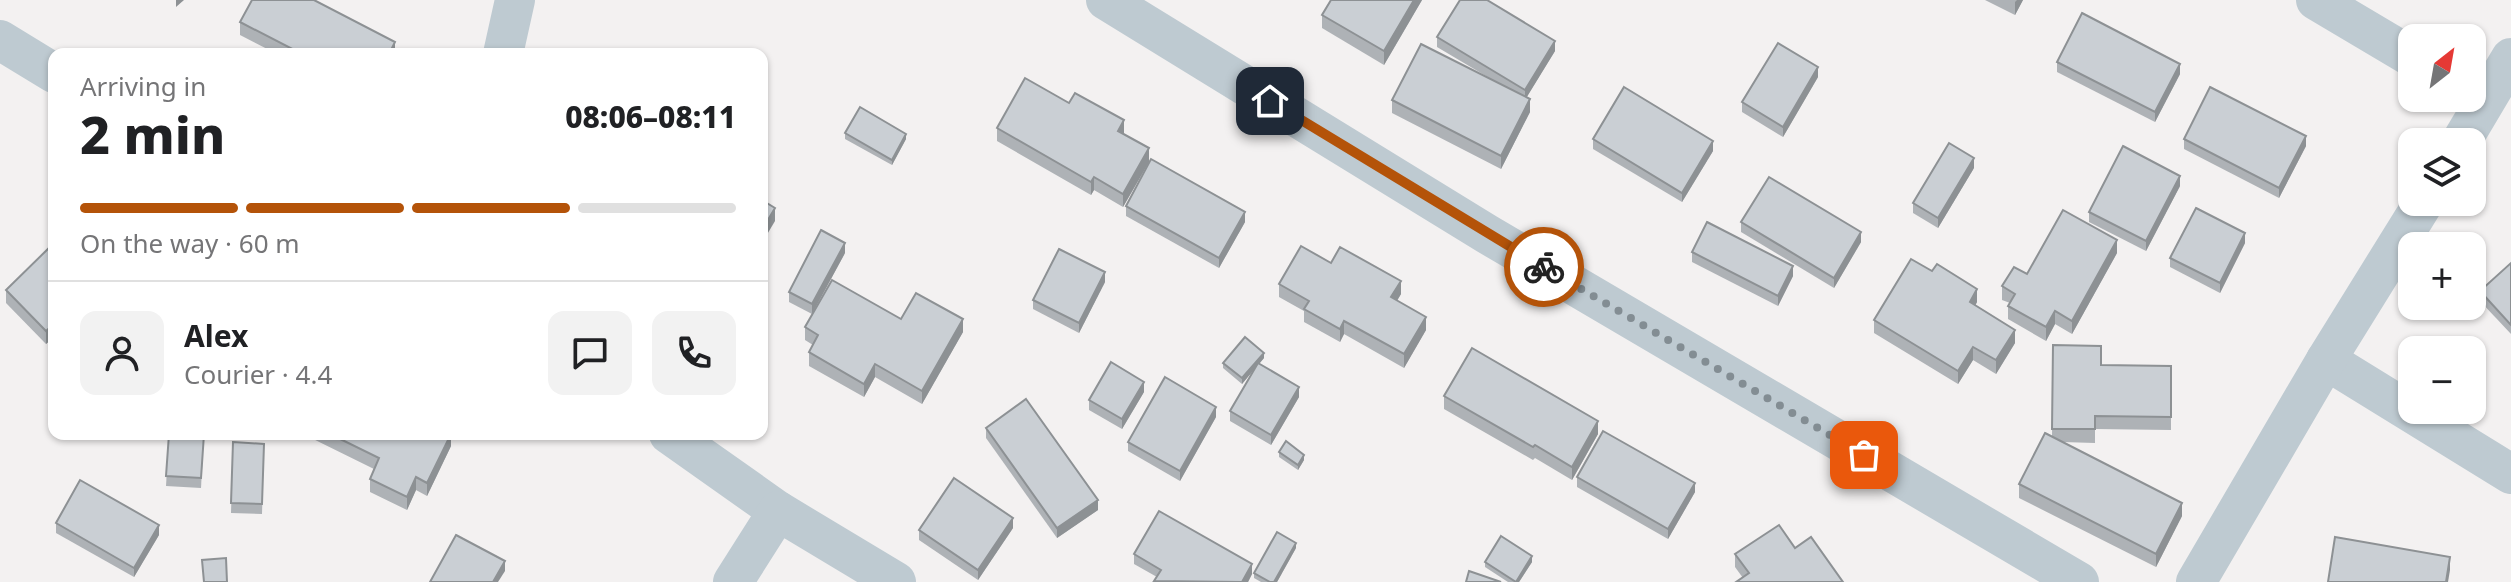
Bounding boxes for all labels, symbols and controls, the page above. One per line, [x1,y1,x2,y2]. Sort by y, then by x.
north arrow [2398,24,2486,112]
map controls [2398,24,2486,424]
pin [1236,67,1304,135]
text: Arriving in [80,68,206,104]
icon: home [1248,79,1292,123]
text: 08:06–08:11 [565,96,736,137]
text: 2 min [80,98,225,169]
button: layers [2398,128,2486,216]
text: On the way · 60 m [80,225,300,261]
courier [1504,227,1584,307]
button: + [2398,232,2486,320]
icon: bike [1522,245,1566,289]
button: person [80,311,164,395]
button: chat [548,311,632,395]
button: phone [652,311,736,395]
text: Alex [184,315,248,356]
button: − [2398,336,2486,424]
text: Courier · 4.4 [184,356,332,392]
pin [1830,421,1898,489]
icon: bag [1842,433,1886,477]

